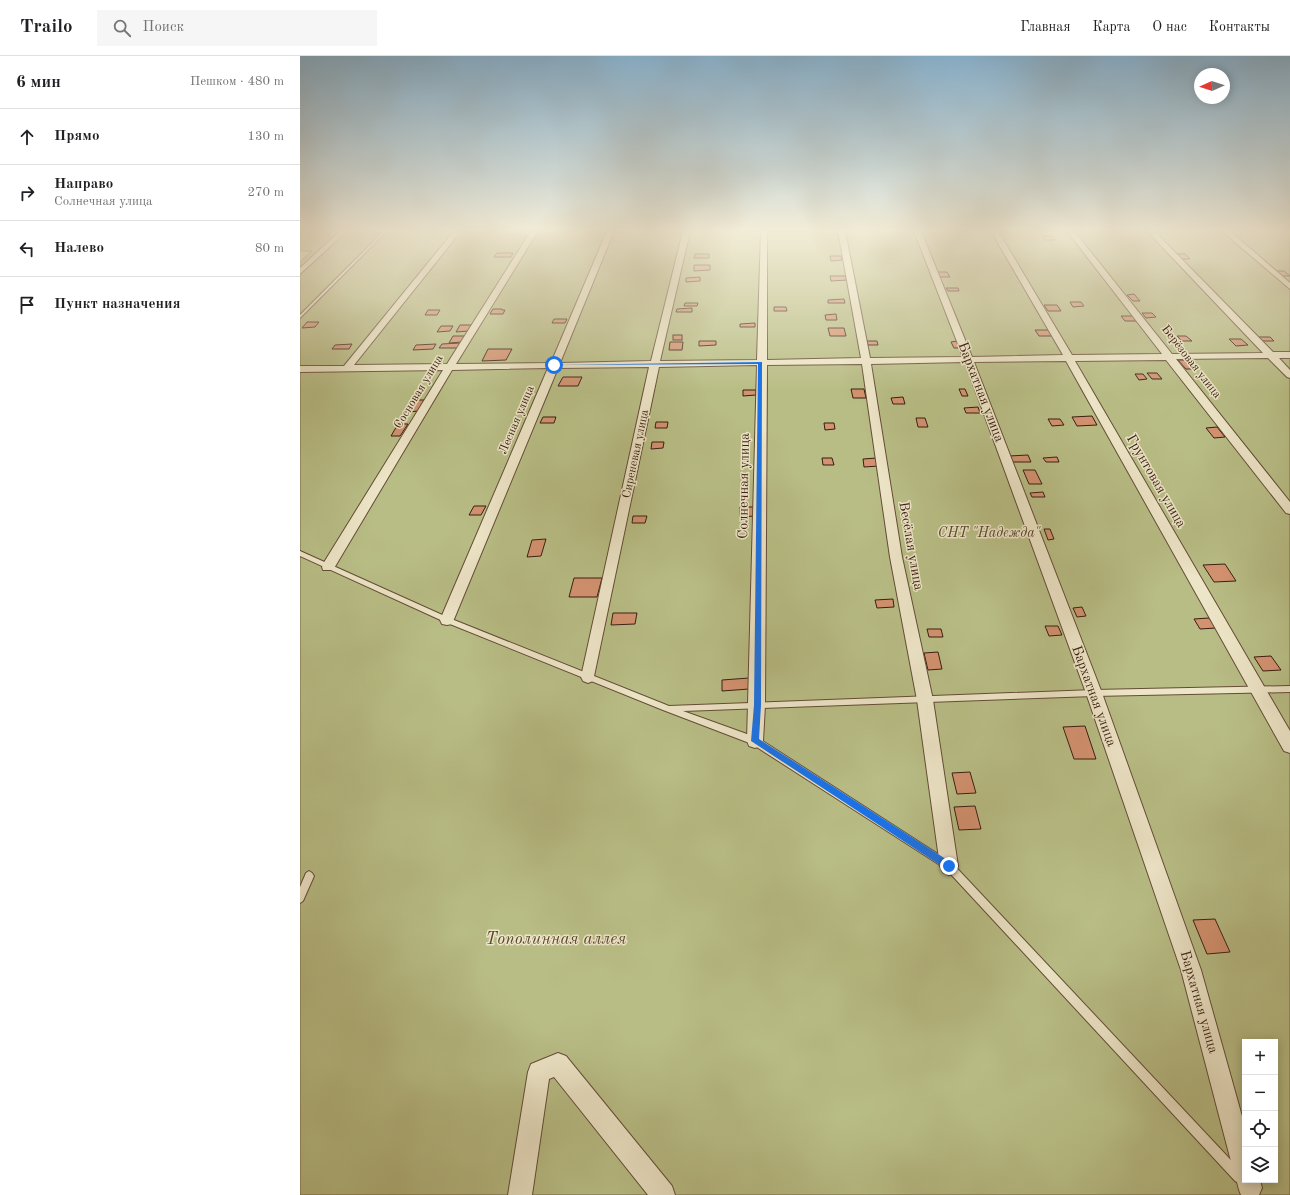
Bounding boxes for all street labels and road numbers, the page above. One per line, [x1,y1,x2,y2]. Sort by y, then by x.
street label: Берёзовая улица [1159,323,1223,401]
street label: Бархатная улица [955,340,1007,444]
street label: Сосновая улица [392,353,446,431]
street label: Лесная улица [497,384,537,456]
street label: Сиреневая улица [621,409,651,499]
street label: Грунтовая улица [1124,432,1188,530]
street label: Солнечная улица [736,433,752,539]
street label: Весёлая улица [896,501,926,591]
street label: Бархатная улица [1069,644,1119,748]
street label: Бархатная улица [1178,949,1220,1055]

